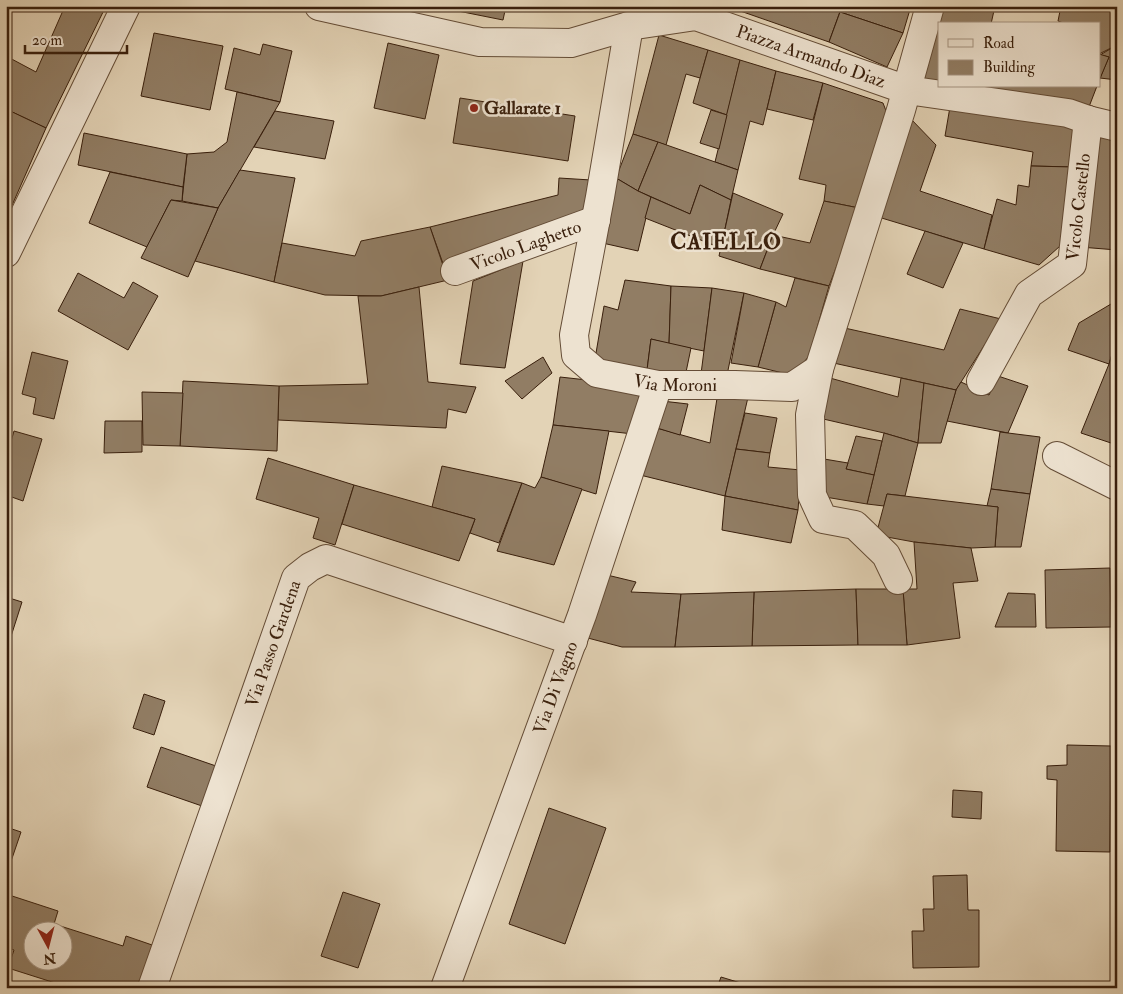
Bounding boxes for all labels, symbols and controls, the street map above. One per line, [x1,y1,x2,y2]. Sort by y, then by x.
street label: Piazza Armando Diaz [733,19,889,93]
scale bar [25,22,128,54]
legend [938,22,1100,88]
text: 20 m [32,31,62,50]
text: Road [983,34,1015,53]
text: Building [983,58,1035,77]
place label: Gallarate 1 [484,97,561,120]
marker: Gallarate 1 [468,102,480,114]
street label: Vicolo Castello [1061,152,1096,262]
street label: Vicolo Laghetto [467,215,585,276]
district label: CAIELLO [670,228,782,256]
street label: Via Moroni [632,369,717,397]
street label: Via Passo Gardena [240,576,306,710]
street label: Via Di Vagno [528,638,583,737]
north arrow [22,922,72,972]
text: N [42,949,58,968]

